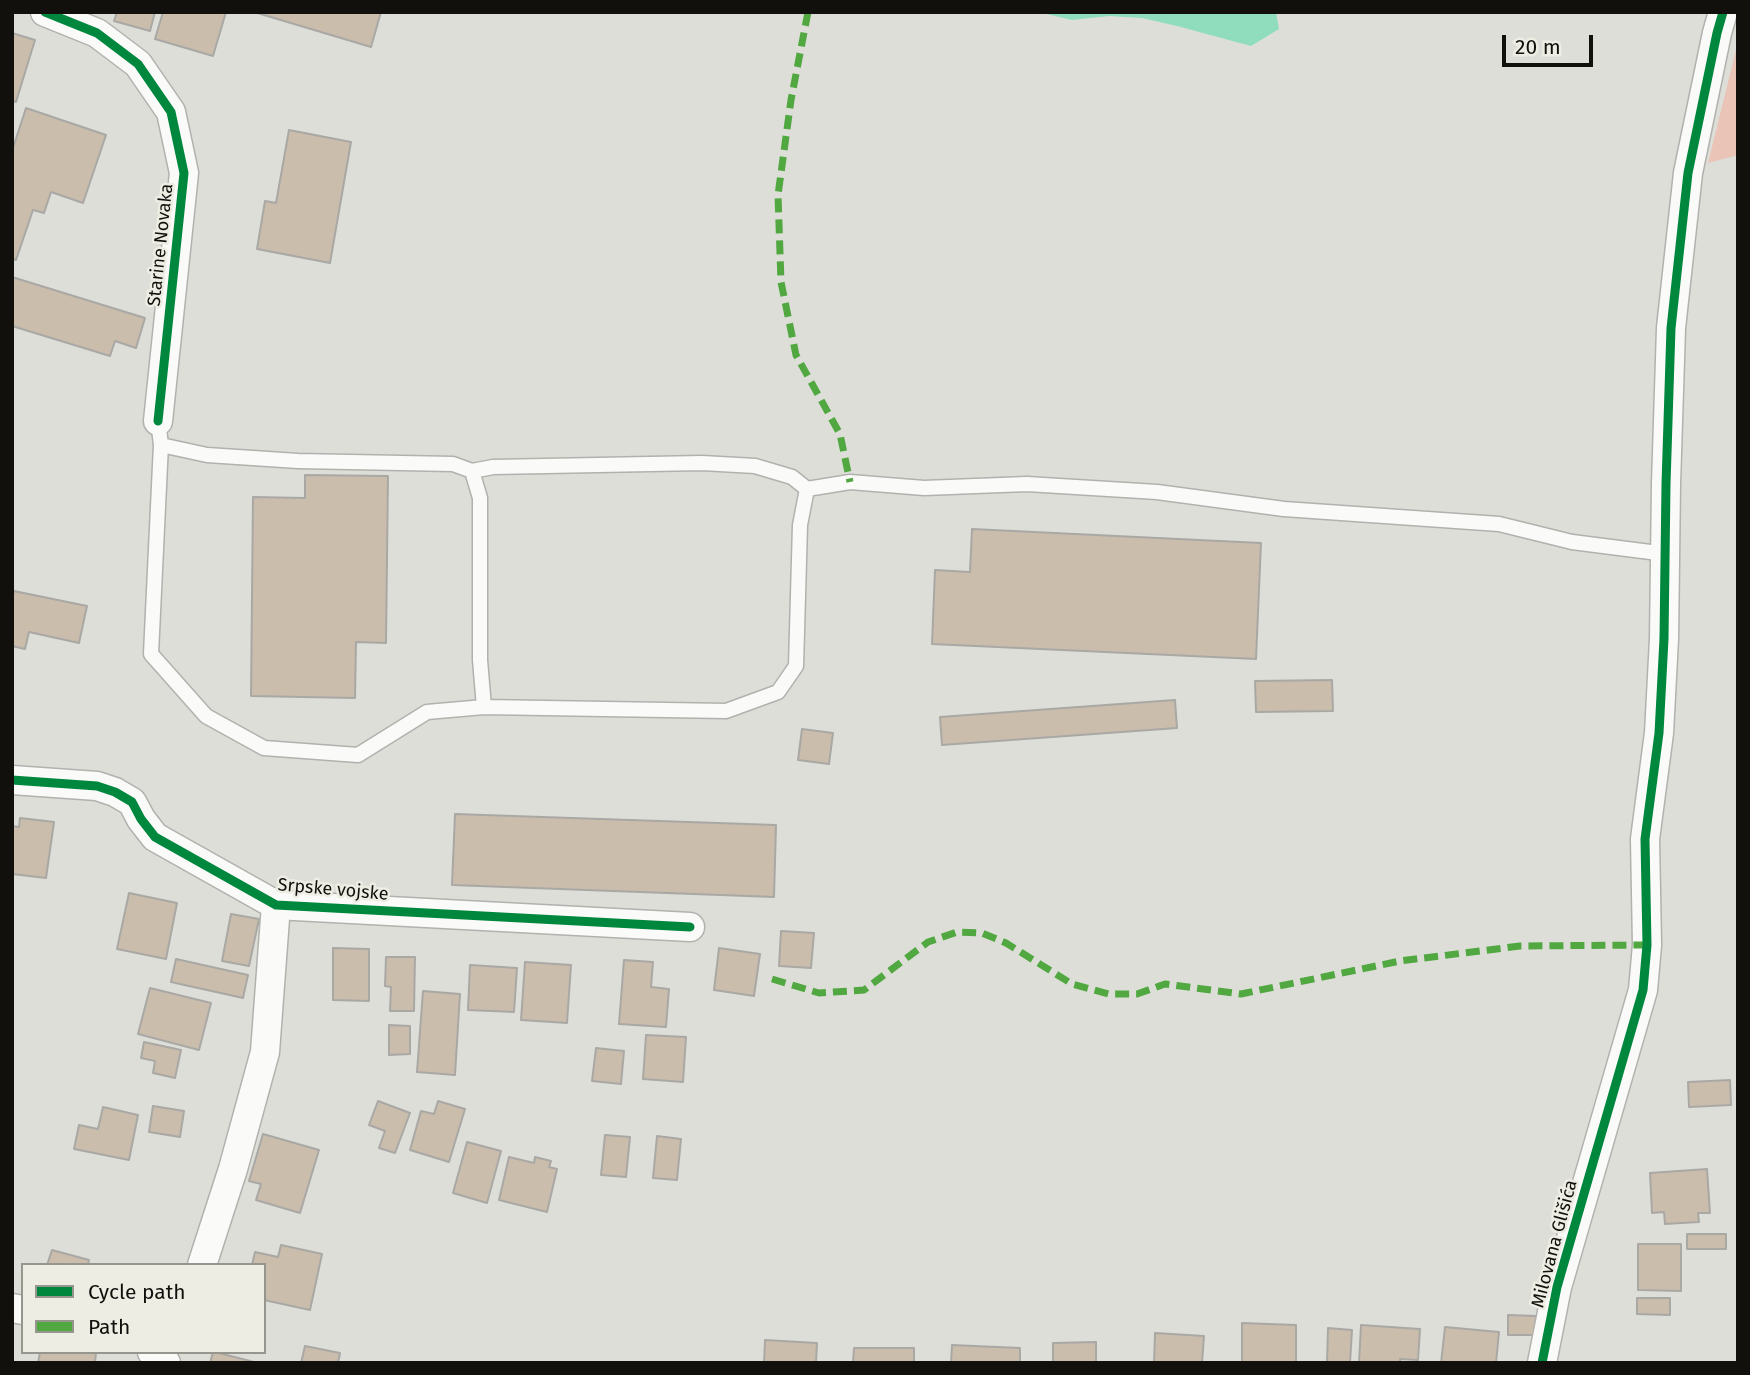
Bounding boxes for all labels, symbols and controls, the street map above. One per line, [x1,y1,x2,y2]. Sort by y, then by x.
scale bar [1505,21,1596,65]
text: 20 m [1515,34,1561,60]
street label: Starine Novaka [144,183,178,307]
street label: Srpske vojske [277,874,389,906]
street label: Milovana Glišića [1528,1178,1582,1310]
legend [21,1263,266,1354]
text: Cycle path [88,1279,186,1305]
text: Path [88,1314,130,1340]

